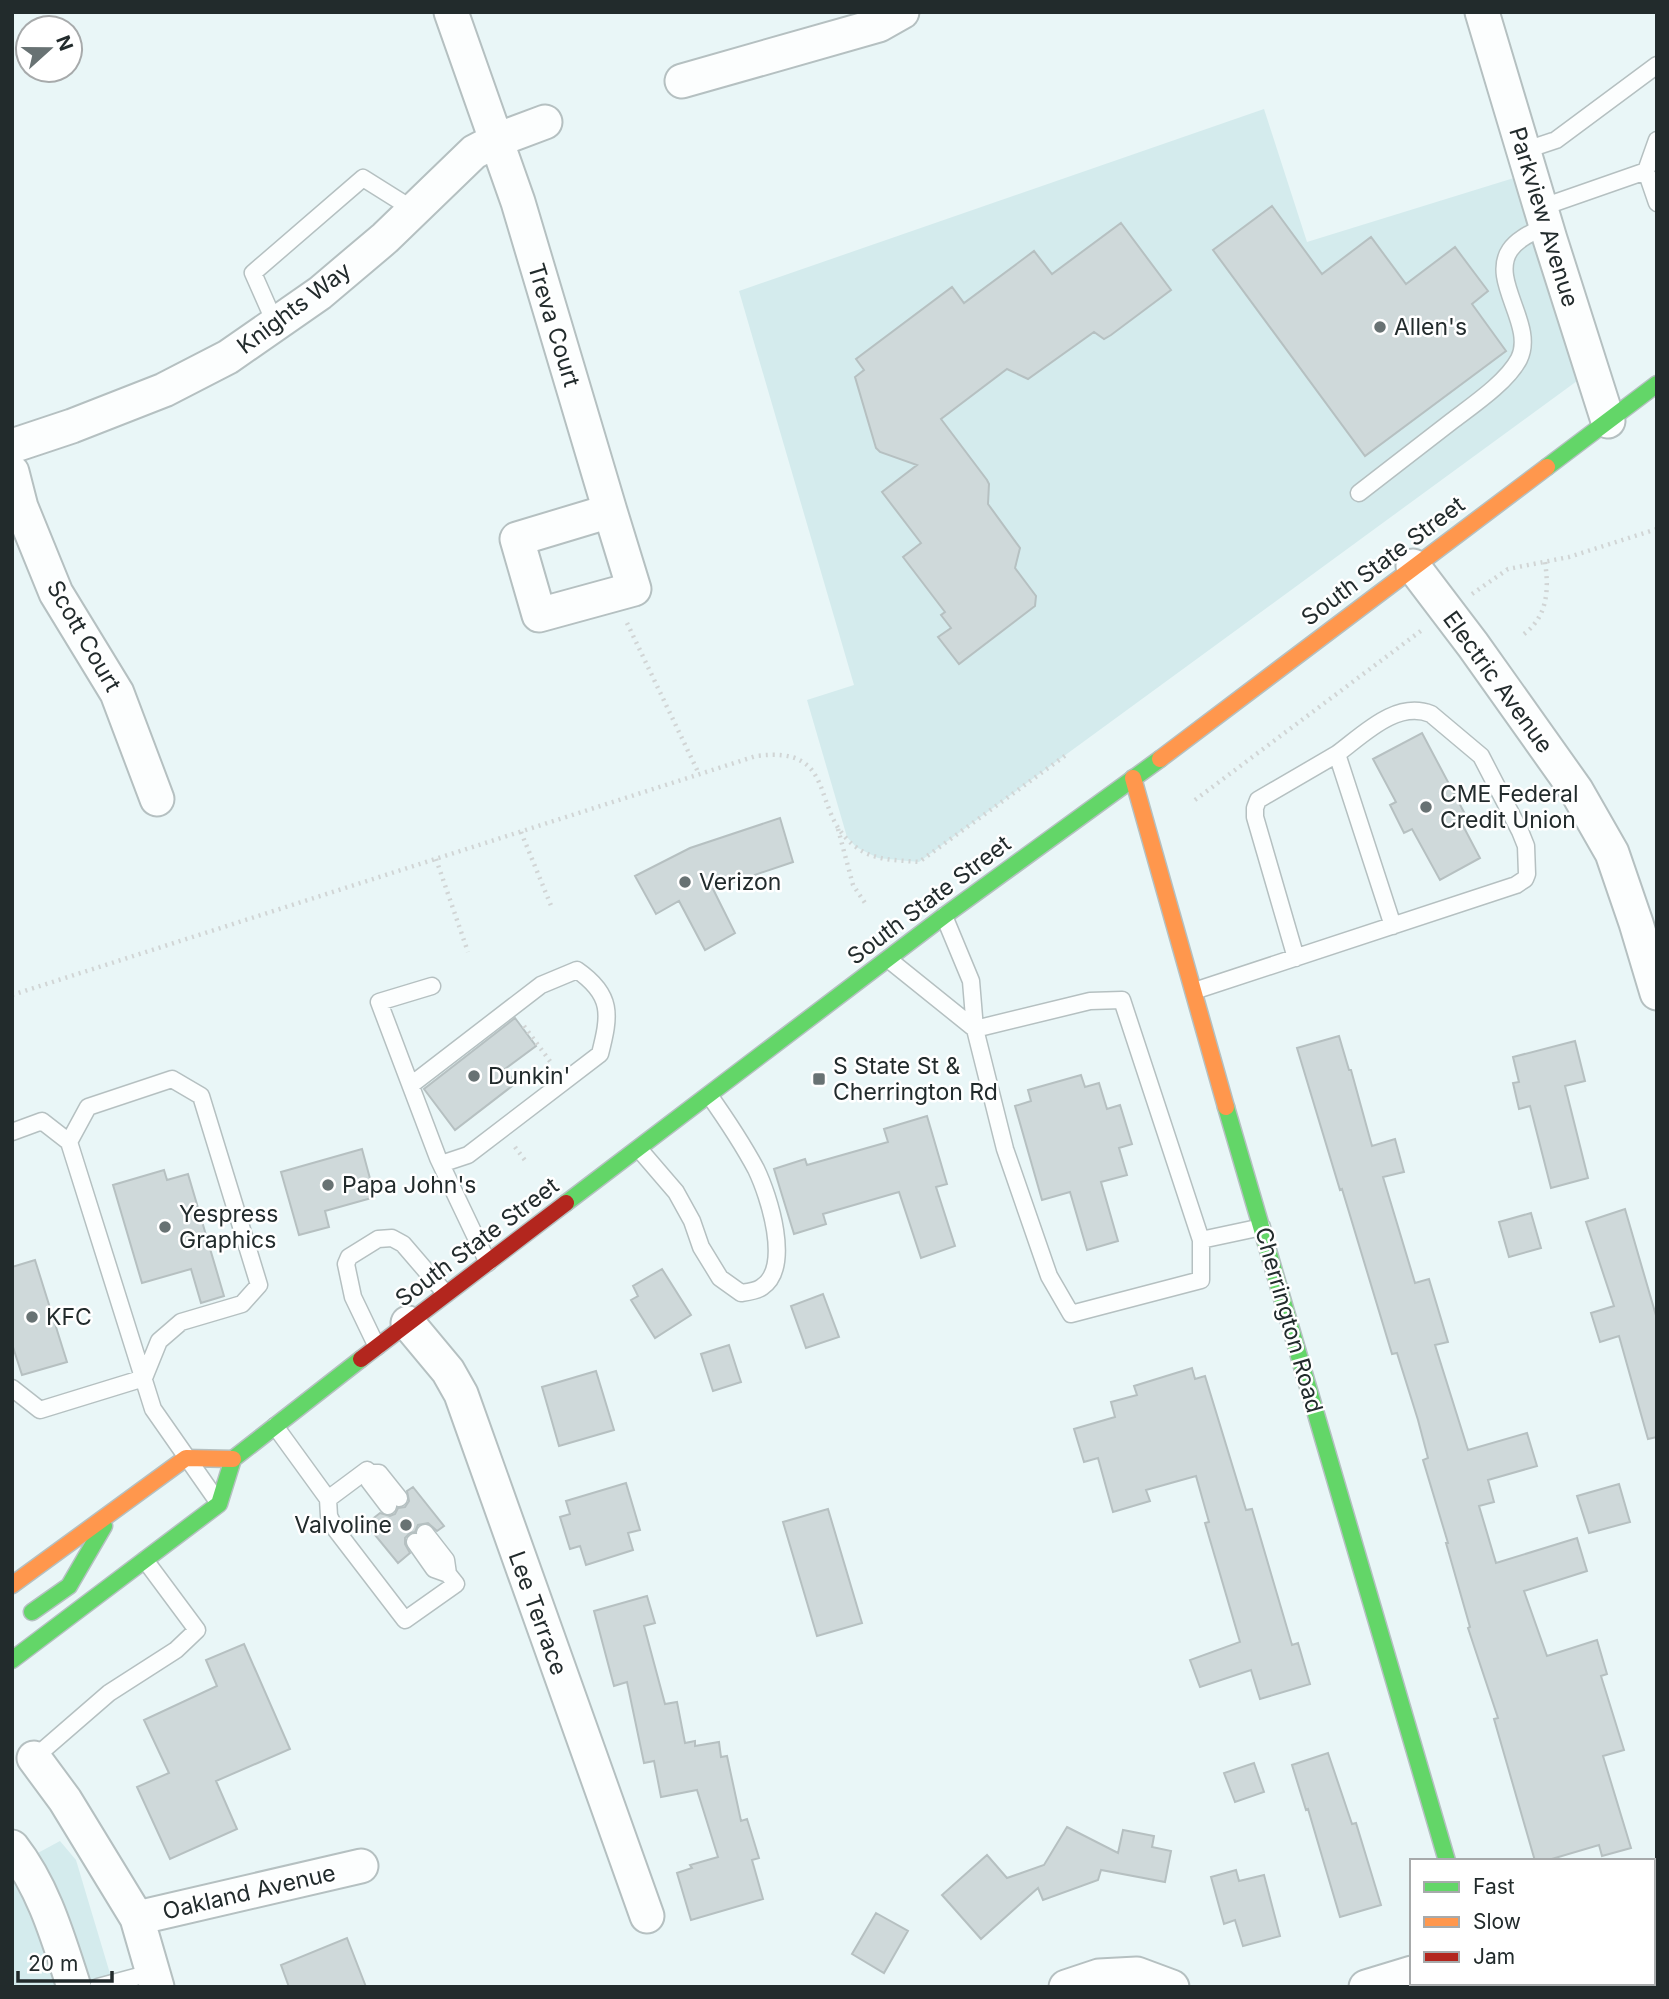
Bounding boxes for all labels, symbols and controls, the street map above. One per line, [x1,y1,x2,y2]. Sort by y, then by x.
north arrow [14,14,84,84]
text: N [51,32,78,54]
street label: Parkview Avenue [1503,124,1585,310]
street label: Knights Way [232,256,356,360]
street label: Treva Court [522,260,586,391]
place label: Allen's [1394,313,1467,341]
marker: Allen's [1372,319,1388,335]
street label: South State Street [1296,490,1471,632]
street label: Scott Court [41,576,127,697]
street label: Electric Avenue [1437,606,1559,758]
place label: CME Federal Credit Union [1440,780,1579,834]
marker: CME Federal Credit Union [1418,799,1434,815]
street label: South State Street [842,829,1017,971]
place label: Verizon [699,868,781,896]
marker: Verizon [677,874,693,890]
place label: S State St & Cherrington Rd [833,1052,998,1106]
place label: Dunkin' [488,1062,570,1090]
marker: Dunkin' [466,1068,482,1084]
marker: S State St & Cherrington Rd [811,1071,827,1087]
place label: Papa John's [342,1171,476,1199]
street label: South State Street [390,1171,565,1313]
marker: Papa John's [320,1177,336,1193]
place label: Yespress Graphics [179,1200,278,1254]
marker: Yespress Graphics [157,1219,173,1235]
street label: Cherrington Road [1249,1224,1329,1416]
place label: KFC [46,1303,92,1331]
marker: KFC [24,1309,40,1325]
place label: Valvoline [294,1511,392,1539]
marker: Valvoline [398,1517,414,1533]
street label: Lee Terrace [503,1547,573,1679]
street label: Oakland Avenue [160,1859,338,1925]
legend [1410,1859,1655,1985]
text: Fast [1473,1874,1515,1899]
text: Slow [1473,1909,1521,1934]
scale bar [18,1940,112,1984]
text: Jam [1473,1944,1515,1969]
text: 20 m [28,1951,78,1976]

